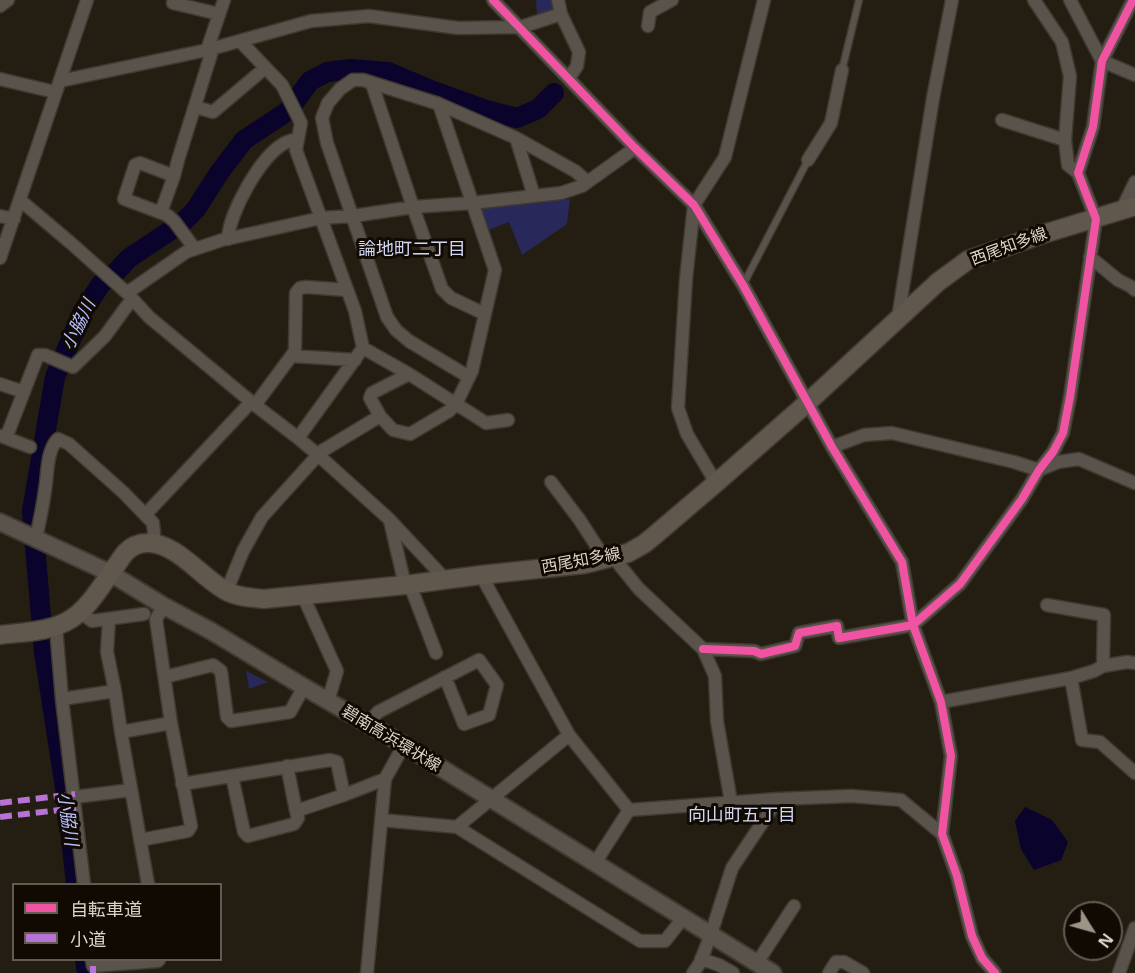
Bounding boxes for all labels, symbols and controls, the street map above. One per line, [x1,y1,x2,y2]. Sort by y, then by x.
street label: 西尾知多線 [968,224,1050,270]
district label: 論地町二丁目 [358,239,466,261]
water label: 小脇川 [57,296,101,354]
street label: 西尾知多線 [540,545,622,577]
street label: 碧南高浜環状線 [338,702,444,776]
water label: 小脇川 [53,791,81,847]
district label: 向山町五丁目 [688,805,796,827]
legend [12,883,222,961]
text: 自転車道 [70,897,142,921]
north arrow [1063,901,1123,961]
text: 小道 [70,927,106,951]
text: N [1093,929,1118,952]

